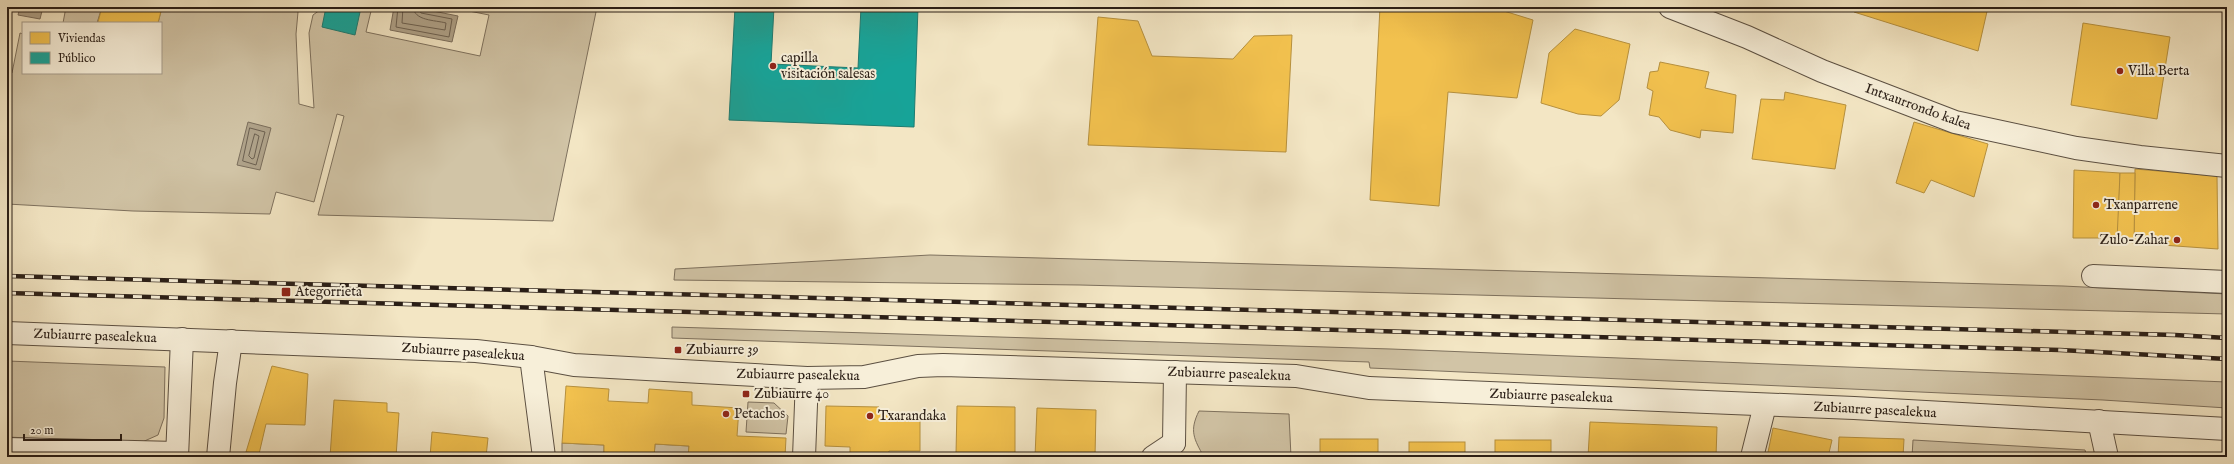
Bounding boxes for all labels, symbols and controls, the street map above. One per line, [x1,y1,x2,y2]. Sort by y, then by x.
legend [22,22,162,74]
text: Viviendas [57,31,105,46]
place label: capilla visitación salesas [781,49,875,83]
text: Público [58,51,96,66]
marker: capilla visitación salesas [768,61,778,71]
place label: Villa Berta [2127,62,2190,80]
marker: Villa Berta [2115,66,2125,76]
street label: Intxaurrondo kalea [1863,79,1974,135]
place label: Txanparrene [2104,196,2179,214]
marker: Txanparrene [2091,200,2101,210]
place label: Zulo-Zahar [2100,231,2169,249]
marker: Zulo-Zahar [2172,235,2182,245]
place label: Ategorrieta [294,283,363,301]
marker: Ategorrieta [280,286,292,298]
street label: Zubiaurre pasealekua [33,325,158,347]
street label: Zubiaurre pasealekua [401,339,526,365]
place label: Zubiaurre 39 [686,341,759,359]
marker: Zubiaurre 39 [673,345,683,355]
street label: Zubiaurre pasealekua [1167,363,1292,385]
street label: Zubiaurre pasealekua [736,365,861,385]
place label: Zubiaurre 40 [754,385,829,403]
street label: Zubiaurre pasealekua [1489,385,1614,407]
marker: Zubiaurre 40 [741,389,751,399]
street label: Zubiaurre pasealekua [1813,398,1938,422]
place label: Petachos [734,405,785,423]
place label: Txarandaka [878,407,947,425]
marker: Petachos [721,409,731,419]
marker: Txarandaka [865,411,875,421]
scale bar [24,416,121,442]
text: 20 m [30,423,53,438]

